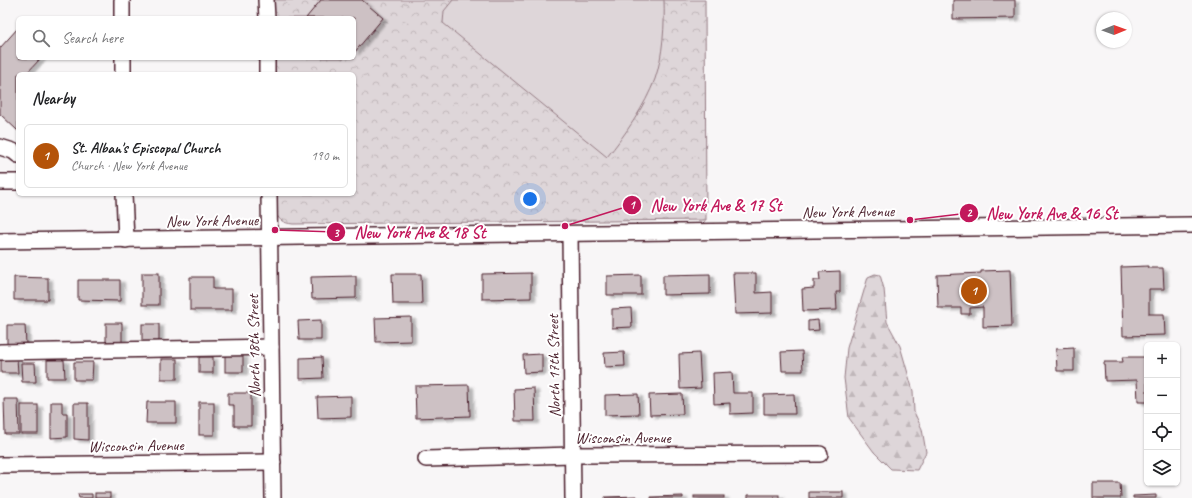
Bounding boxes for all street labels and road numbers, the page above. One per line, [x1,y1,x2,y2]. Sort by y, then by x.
street label: New York Avenue [802,201,896,223]
street label: New York Avenue [166,210,260,232]
street label: North 18th Street [243,293,265,398]
street label: North 17th Street [543,313,565,418]
street label: Wisconsin Avenue [575,428,672,448]
street label: Wisconsin Avenue [88,435,186,457]

